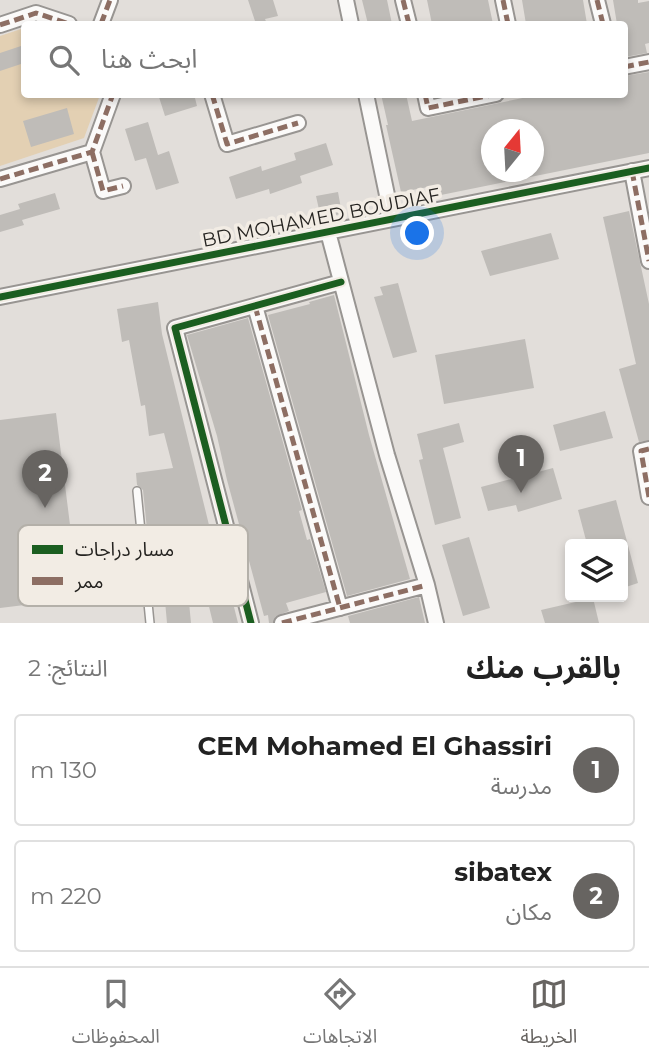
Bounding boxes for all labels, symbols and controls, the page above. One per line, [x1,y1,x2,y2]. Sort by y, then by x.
search box [21,21,628,98]
icon: search [45,41,83,79]
text: ابحث هنا [101,43,197,75]
north arrow [481,119,544,182]
street label: BD MOHAMED BOUDIAF [200,183,442,252]
your location [400,216,434,250]
pin: 1 [498,435,544,493]
pin: 2 [22,450,68,508]
legend [18,525,248,606]
text: مسار دراجات [75,538,174,561]
map controls [565,539,628,602]
button: layers [565,539,628,602]
text: ممر [74,570,103,593]
text: بالقرب منك [466,649,621,686]
text: النتائج: 2 [28,654,108,682]
text: CEM Mohamed El Ghassiri [197,730,552,762]
text: 130 m [30,756,97,784]
text: 1 [591,756,601,784]
text: مدرسة [491,772,552,800]
text: sibatex [454,856,552,888]
text: 220 m [30,882,102,910]
text: 2 [589,882,603,910]
text: مكان [506,898,552,926]
tab: المحفوظات [72,975,160,1057]
tab: الاتجاهات [303,975,377,1057]
tab: الخريطة [520,975,577,1057]

